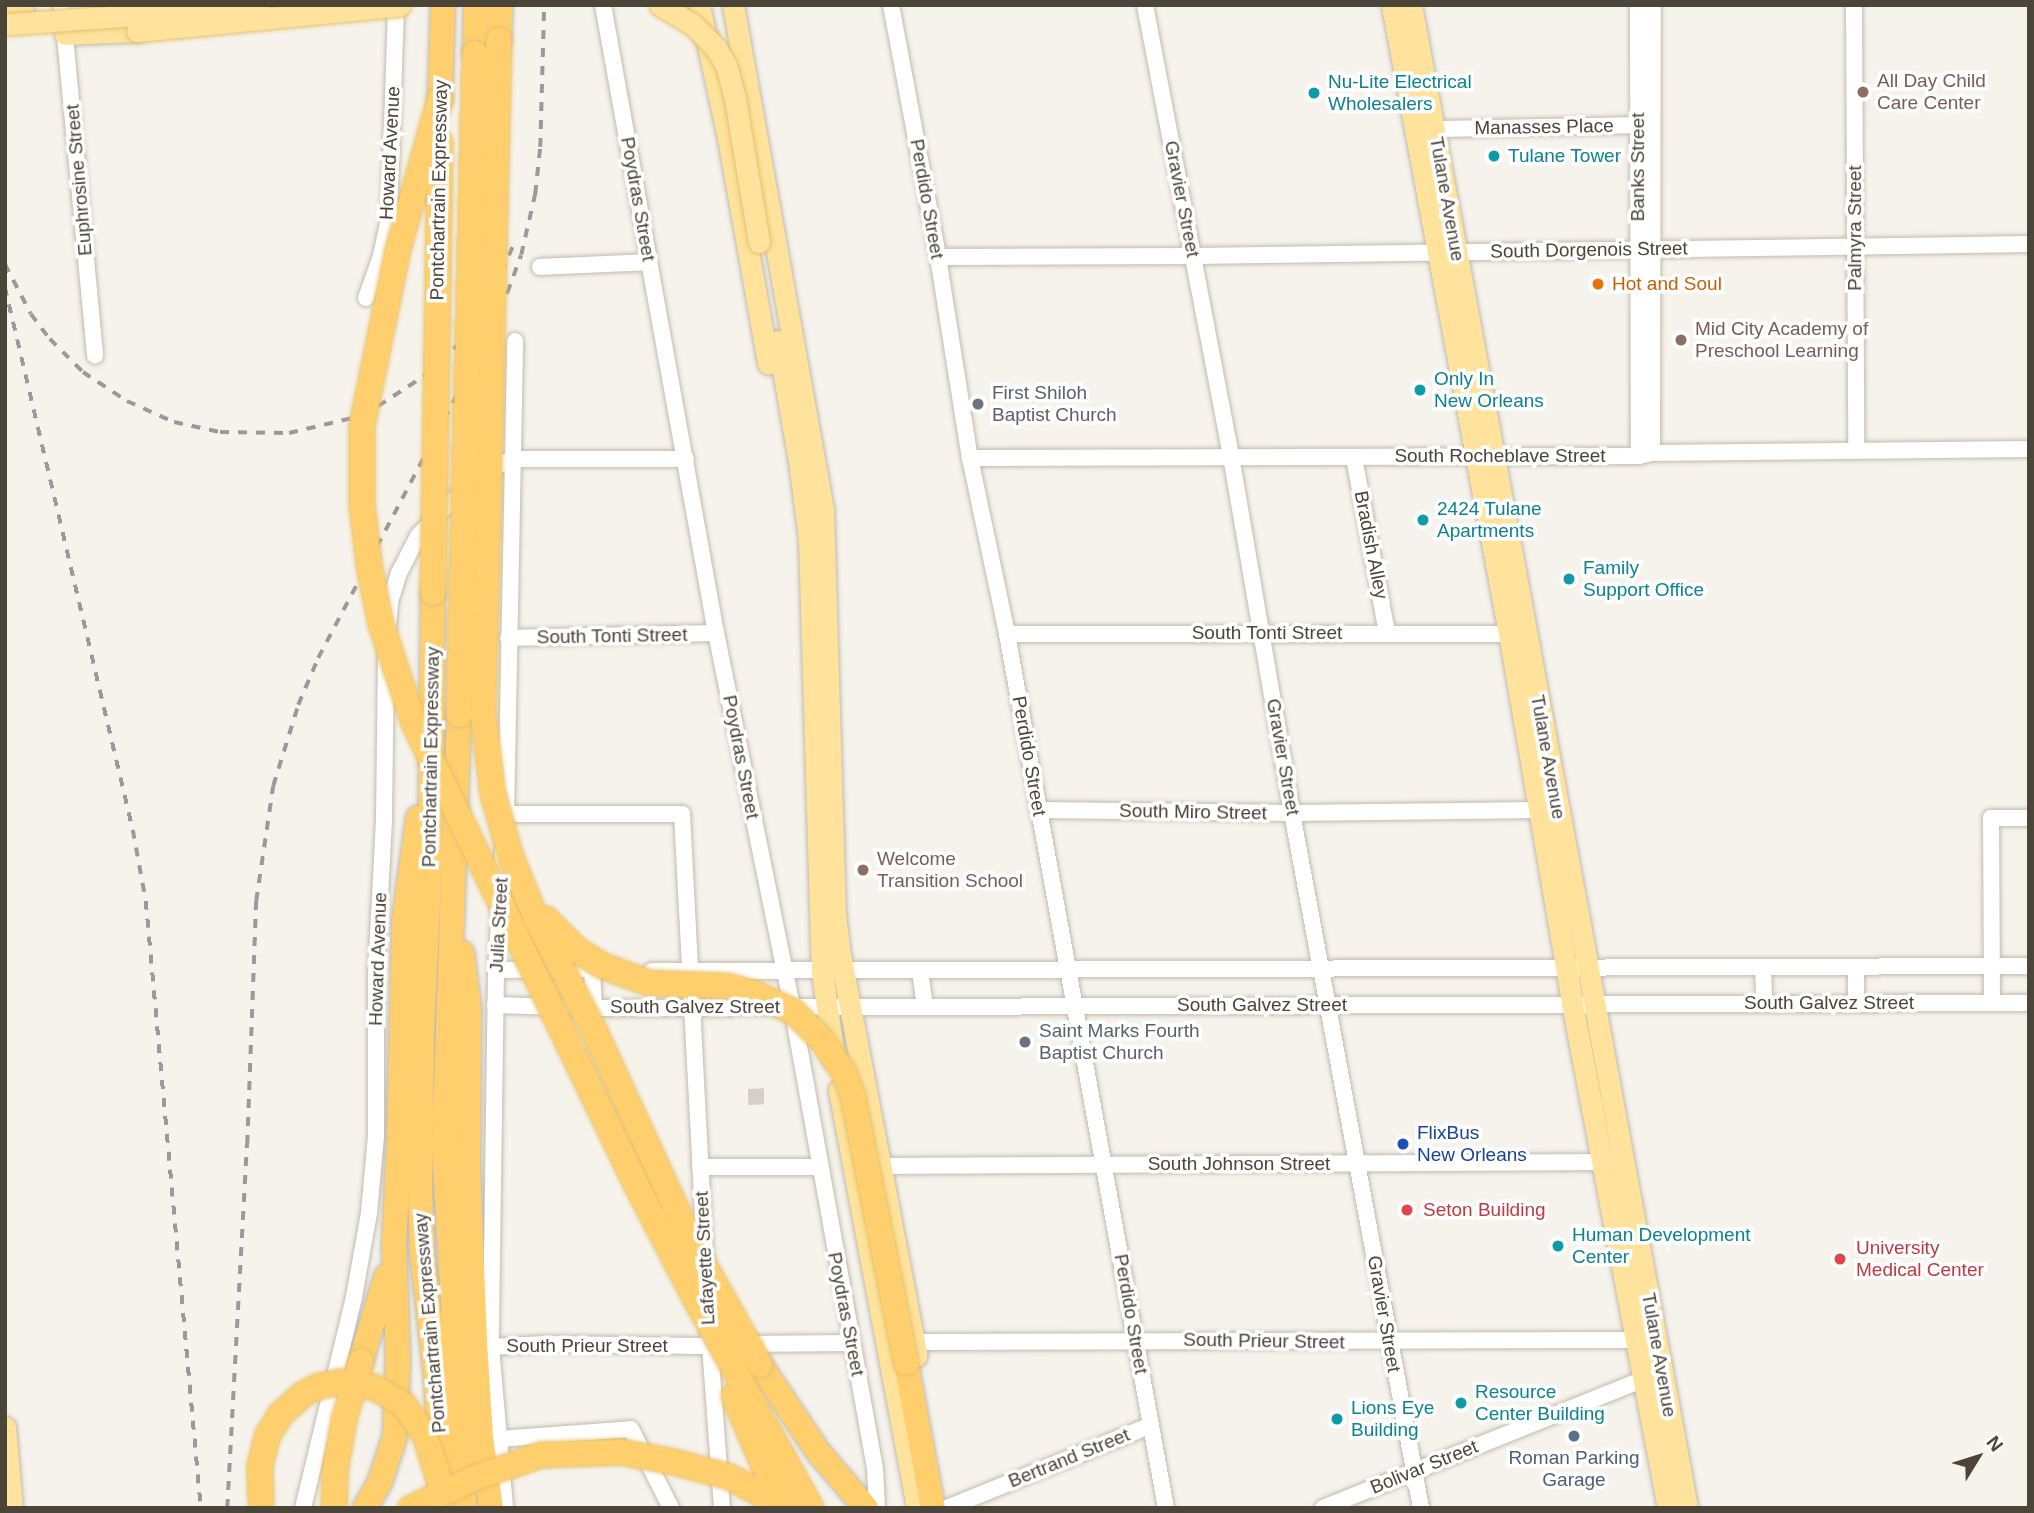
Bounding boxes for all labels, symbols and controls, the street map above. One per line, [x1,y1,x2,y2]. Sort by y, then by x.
place label: All Day Child Care Center [1877,70,1986,114]
place label: Nu-Lite Electrical Wholesalers [1328,71,1472,115]
street label: Pontchartrain Expressway [426,79,452,301]
marker: All Day Child Care Center [1855,84,1871,100]
street label: Howard Avenue [375,85,405,221]
marker: Nu-Lite Electrical Wholesalers [1306,85,1322,101]
street label: Euphrosine Street [61,103,97,257]
street label: Banks Street [1627,113,1649,221]
street label: Manasses Place [1474,114,1614,140]
street label: Poydras Street [616,135,660,263]
street label: Tulane Avenue [1425,135,1469,263]
street label: Perdido Street [905,137,949,261]
street label: Gravier Street [1160,139,1204,259]
place label: Tulane Tower [1508,145,1621,167]
marker: Tulane Tower [1486,148,1502,164]
street label: Palmyra Street [1844,165,1866,291]
street label: South Dorgenois Street [1490,237,1688,263]
place label: Hot and Soul [1612,273,1722,295]
marker: Hot and Soul [1590,276,1606,292]
place label: Mid City Academy of Preschool Learning [1695,318,1869,362]
marker: Mid City Academy of Preschool Learning [1673,332,1689,348]
place label: Only In New Orleans [1434,368,1544,412]
place label: First Shiloh Baptist Church [992,382,1117,426]
marker: Only In New Orleans [1412,382,1428,398]
marker: First Shiloh Baptist Church [970,396,986,412]
street label: South Rocheblave Street [1394,445,1606,467]
street label: Bradish Alley [1349,488,1393,602]
place label: 2424 Tulane Apartments [1437,498,1542,542]
marker: 2424 Tulane Apartments [1415,512,1431,528]
place label: Family Support Office [1583,557,1704,601]
marker: Family Support Office [1561,571,1577,587]
street label: South Tonti Street [1191,622,1343,644]
street label: South Tonti Street [536,623,688,649]
street label: Pontchartrain Expressway [418,646,444,868]
street label: Poydras Street [718,693,764,821]
street label: Tulane Avenue [1526,693,1570,821]
street label: Perdido Street [1007,694,1051,818]
street label: Gravier Street [1262,697,1304,817]
street label: South Miro Street [1119,799,1267,825]
place label: Welcome Transition School [877,848,1023,892]
marker: Welcome Transition School [855,862,871,878]
street label: Julia Street [485,877,513,973]
street label: Howard Avenue [364,891,392,1027]
street label: South Galvez Street [1744,992,1914,1014]
street label: South Galvez Street [1177,994,1347,1016]
street label: South Galvez Street [610,996,780,1018]
place label: Saint Marks Fourth Baptist Church [1039,1020,1199,1064]
marker: Saint Marks Fourth Baptist Church [1017,1034,1033,1050]
place label: FlixBus New Orleans [1417,1122,1527,1166]
marker: FlixBus New Orleans [1395,1136,1411,1152]
street label: South Johnson Street [1148,1153,1330,1175]
street label: Lafayette Street [690,1190,720,1326]
place label: Seton Building [1423,1199,1546,1221]
marker: Seton Building [1397,1200,1417,1220]
street label: Pontchartrain Expressway [409,1212,451,1434]
place label: Human Development Center [1572,1224,1750,1268]
place label: University Medical Center [1856,1237,1984,1281]
marker: Human Development Center [1550,1238,1566,1254]
marker: University Medical Center [1830,1249,1850,1269]
street label: Poydras Street [823,1250,869,1378]
street label: Perdido Street [1109,1252,1153,1376]
street label: Gravier Street [1363,1254,1405,1374]
street label: Tulane Avenue [1637,1291,1681,1419]
street label: South Prieur Street [1183,1328,1345,1354]
street label: South Prieur Street [506,1335,668,1357]
place label: Resource Center Building [1475,1381,1605,1425]
marker: Resource Center Building [1453,1395,1469,1411]
place label: Lions Eye Building [1351,1397,1434,1441]
marker: Lions Eye Building [1329,1411,1345,1427]
north arrow [1943,1422,2013,1492]
street label: Bertrand Street [1005,1423,1133,1493]
marker: Roman Parking Garage [1566,1428,1582,1444]
text: N [1982,1432,2007,1456]
street label: Bolivar Street [1367,1435,1481,1499]
place label: Roman Parking Garage [1509,1447,1639,1491]

